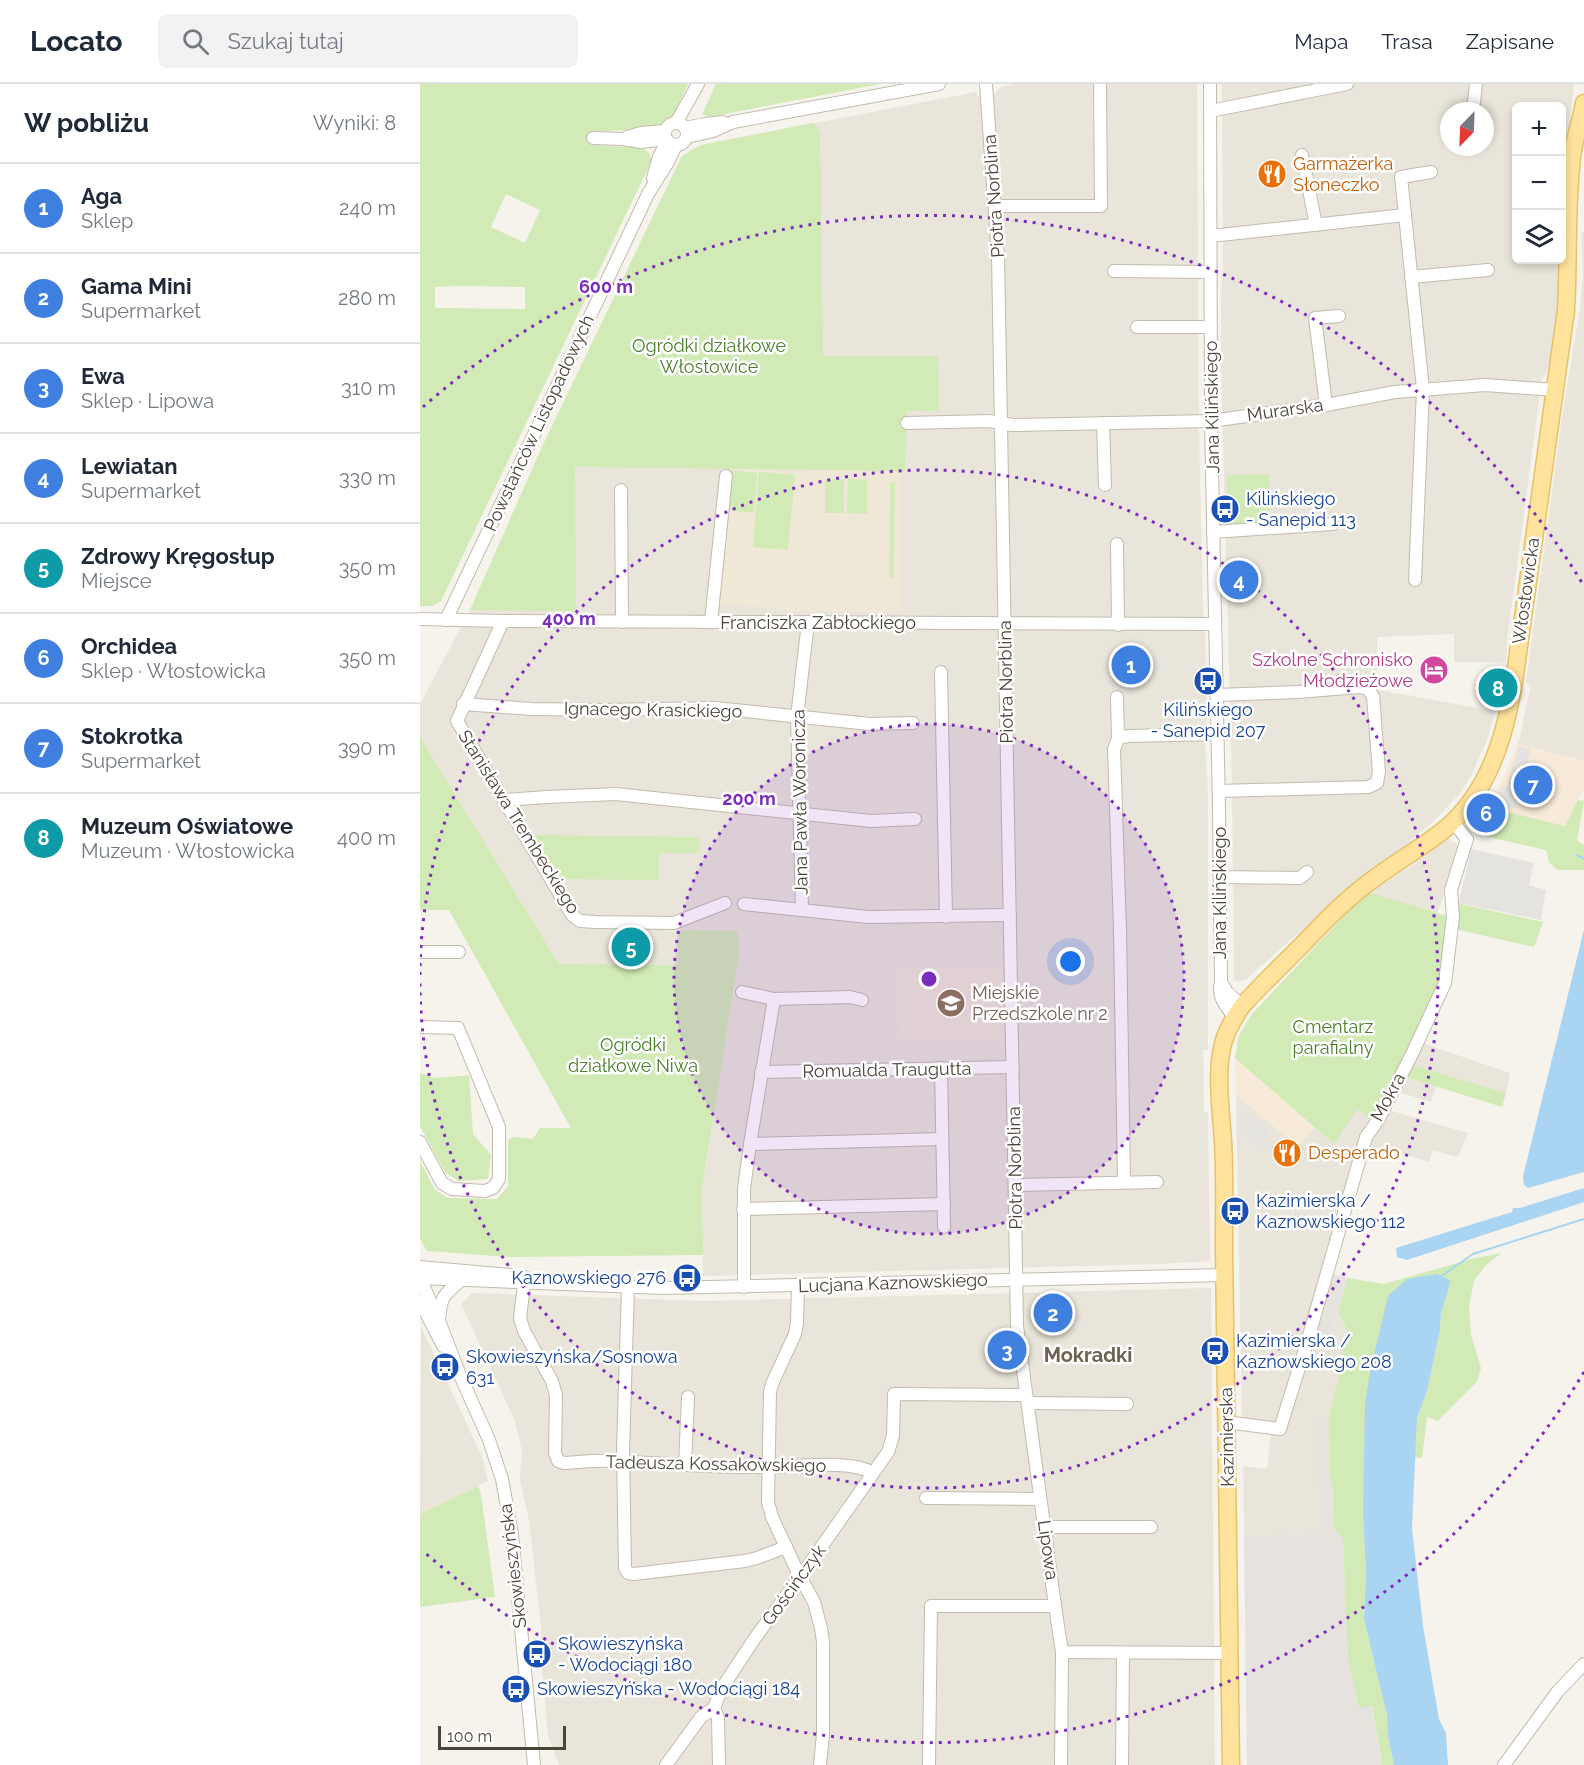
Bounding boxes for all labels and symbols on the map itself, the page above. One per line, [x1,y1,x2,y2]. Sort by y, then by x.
north arrow [1440,102,1494,156]
street label: Piotra Norblina [979,134,1008,258]
place label: Garmażerka Słoneczko [1293,153,1393,195]
restaurant icon: Garmażerka Słoneczko [1256,158,1288,190]
text: 600 m [579,276,633,297]
street label: Powstańców Listopadowych [479,311,598,534]
park label: Ogródki działkowe Włostowice [632,335,786,377]
street label: Jana Kilińskiego [1200,340,1223,473]
street label: Murarska [1245,394,1324,425]
place label: Kilińskiego - Sanepid 113 [1246,488,1356,530]
bus stop icon: Kilińskiego - Sanepid 113 [1209,493,1241,525]
street label: Włostowicka [1508,536,1543,646]
pin: 4 [1220,558,1258,602]
text: 400 m [542,608,596,629]
street label: Franciszka Zabłockiego [720,612,916,633]
street label: Piotra Norblina [994,620,1017,744]
pin: 1 [1112,642,1150,688]
place label: Szkolne Schronisko Młodzieżowe [1252,649,1413,691]
hotel icon: Szkolne Schronisko Młodzieżowe [1418,654,1450,686]
bus stop icon: Kilińskiego - Sanepid 207 [1192,665,1224,697]
pin: 8 [1478,666,1518,710]
street label: Ignacego Krasickiego [564,697,743,722]
place label: Kilińskiego - Sanepid 207 [1151,699,1266,741]
street label: Jana Pawła Woronicza [787,709,812,895]
street label: Stanisława Trembeckiego [454,726,585,918]
pin: 7 [1514,762,1552,808]
text: 200 m [722,788,776,809]
pin: 6 [1466,790,1506,836]
street label: Jana Kilińskiego [1209,826,1230,959]
pin: 5 [612,924,650,970]
your location [1056,947,1085,976]
centre of rings [919,969,939,989]
place label: Miejskie Przedszkole nr 2 [972,982,1108,1024]
school or university icon: Miejskie Przedszkole nr 2 [935,987,967,1019]
park label: Cmentarz parafialny [1293,1016,1374,1058]
park label: Ogródki działkowe Niwa [568,1034,698,1076]
street label: Romualda Traugutta [802,1058,972,1081]
street label: Mokra [1366,1069,1409,1125]
street label: Piotra Norblina [1003,1106,1026,1230]
restaurant icon: Desperado [1271,1137,1303,1169]
place label: Desperado [1308,1142,1400,1163]
place label: Kazimierska / Kaznowskiego 112 [1256,1190,1405,1232]
bus stop icon: Kazimierska / Kaznowskiego 112 [1219,1195,1251,1227]
bus stop icon: Kaznowskiego 276 [671,1262,703,1294]
place label: Kaznowskiego 276 [511,1267,666,1288]
street label: Lucjana Kaznowskiego [798,1269,989,1296]
pin: 2 [1034,1290,1072,1336]
pin: 3 [988,1328,1026,1372]
place label: Kazimierska / Kaznowskiego 208 [1236,1330,1392,1372]
bus stop icon: Kazimierska / Kaznowskiego 208 [1199,1335,1231,1367]
district label: Mokradki [1044,1343,1132,1367]
place label: Skowieszyńska/Sosnowa 631 [466,1346,678,1388]
bus stop icon: Skowieszyńska/Sosnowa 631 [429,1351,461,1383]
street label: Kazimierska [1215,1387,1238,1487]
street label: Tadeusza Kossakowskiego [606,1451,827,1476]
street label: Skowieszyńska [494,1503,531,1630]
street label: Lipowa [1034,1519,1063,1581]
street label: Gościńczyk [757,1540,830,1629]
place label: Skowieszyńska - Wodociągi 180 [558,1633,692,1675]
bus stop icon: Skowieszyńska - Wodociągi 180 [521,1638,553,1670]
bus stop icon: Skowieszyńska - Wodociągi 184 [500,1673,532,1705]
place label: Skowieszyńska - Wodociągi 184 [537,1678,800,1699]
scale bar [438,1723,566,1750]

